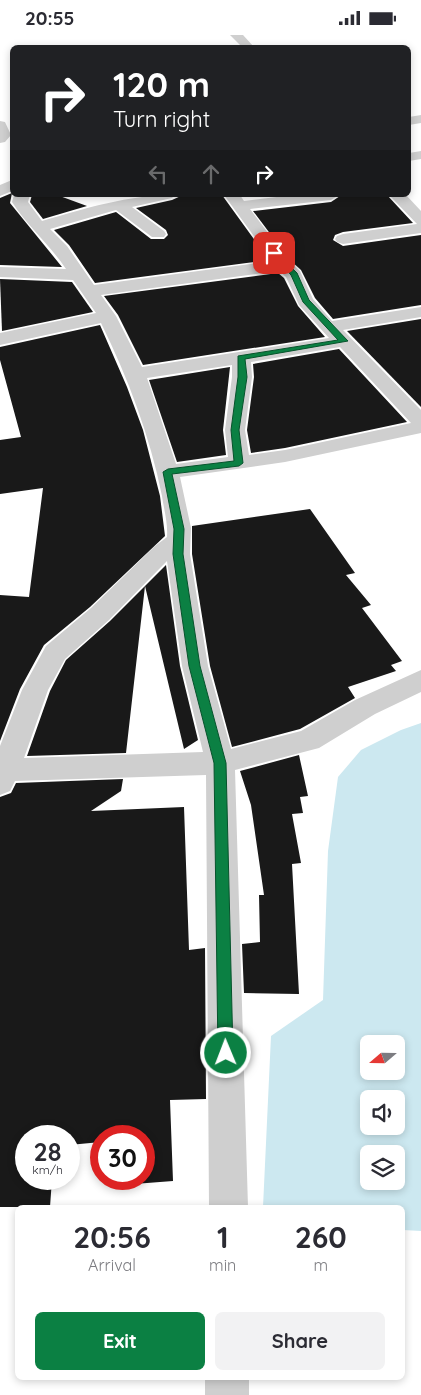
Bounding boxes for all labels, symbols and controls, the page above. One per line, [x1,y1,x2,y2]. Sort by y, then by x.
text: 20:55 [25,6,75,30]
text: 120 m [113,62,210,106]
icon: right [30,65,95,130]
text: Turn right [113,105,210,133]
icon: left [144,160,172,188]
icon: ahead [197,160,225,188]
icon: right [250,160,278,188]
pin [253,232,295,274]
icon: arrive [260,239,288,267]
position arrow [199,1026,251,1078]
north arrow [360,1035,405,1080]
map controls [360,1035,405,1190]
button: sound [360,1090,405,1135]
speed limit sign: 30 [90,1125,155,1190]
text: 28 [34,1136,61,1167]
button: layers [360,1145,405,1190]
text: km/h [32,1162,63,1177]
text: 20:56 [73,1218,151,1256]
text: 1 [217,1218,229,1256]
text: 260 [295,1218,347,1256]
text: Arrival [88,1255,136,1275]
text: min [209,1255,236,1275]
text: m [313,1255,328,1275]
button: Exit [35,1312,205,1370]
button: Share [215,1312,385,1370]

